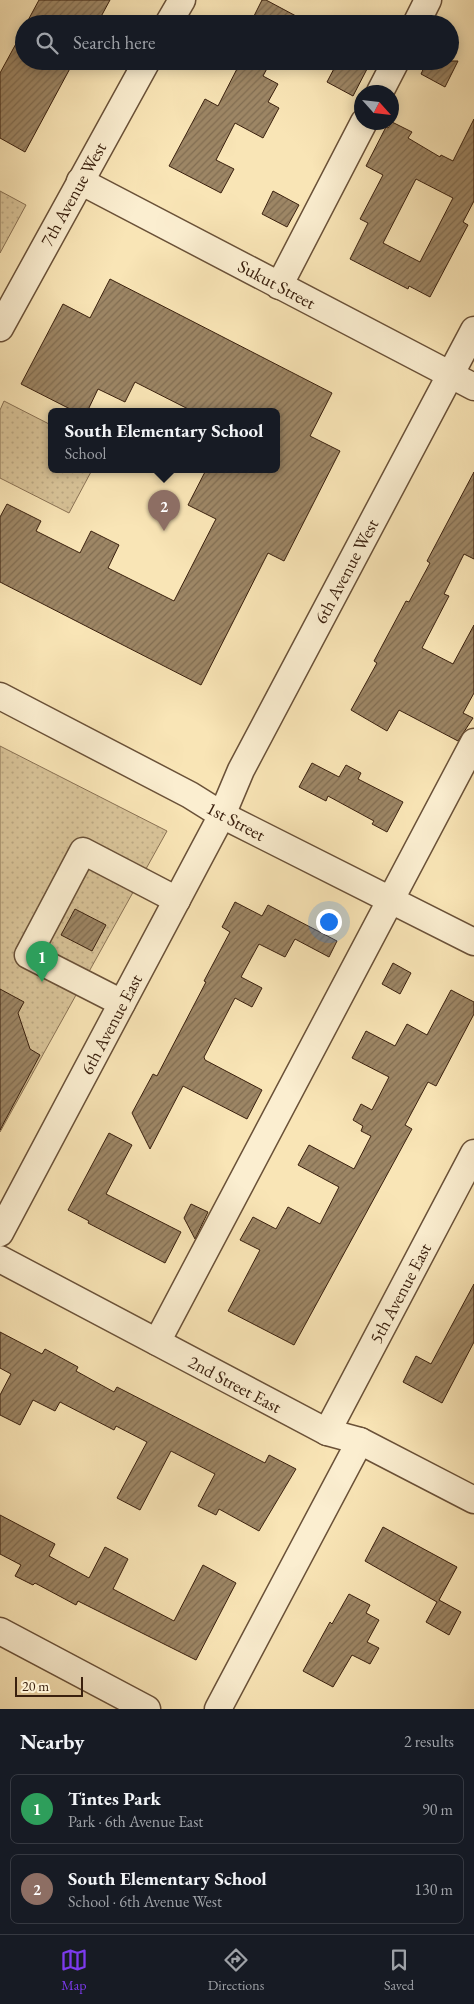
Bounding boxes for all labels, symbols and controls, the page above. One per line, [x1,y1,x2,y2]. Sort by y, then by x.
search box [15,15,459,70]
icon: search [33,29,61,57]
text: Search here [73,30,155,55]
north arrow [354,85,399,130]
street label: 7th Avenue West [35,138,111,250]
street label: Sukut Street [234,254,320,314]
popup [48,408,280,473]
text: South Elementary School [65,418,263,443]
text: School [65,443,106,464]
pin: 2 [148,490,180,531]
street label: 6th Avenue West [309,514,383,627]
street label: 1st Street [203,796,270,846]
your location [316,909,342,935]
pin: 1 [26,941,58,982]
street label: 6th Avenue East [75,969,147,1078]
street label: 5th Avenue East [364,1238,436,1347]
street label: 2nd Street East [184,1350,286,1418]
scale bar [15,1674,82,1697]
text: 20 m [22,1677,49,1695]
text: Nearby [20,1728,84,1755]
text: 2 results [404,1731,454,1752]
text: Tintes Park [68,1786,161,1811]
text: 1 [33,1799,41,1820]
text: 90 m [422,1799,453,1820]
text: Park · 6th Avenue East [68,1811,203,1832]
text: South Elementary School [68,1866,267,1891]
text: 2 [33,1879,41,1900]
text: 130 m [414,1879,453,1900]
text: School · 6th Avenue West [68,1891,222,1912]
tab: Map [60,1946,88,1994]
tab: Directions [208,1946,264,1994]
tab: Saved [384,1946,414,1994]

